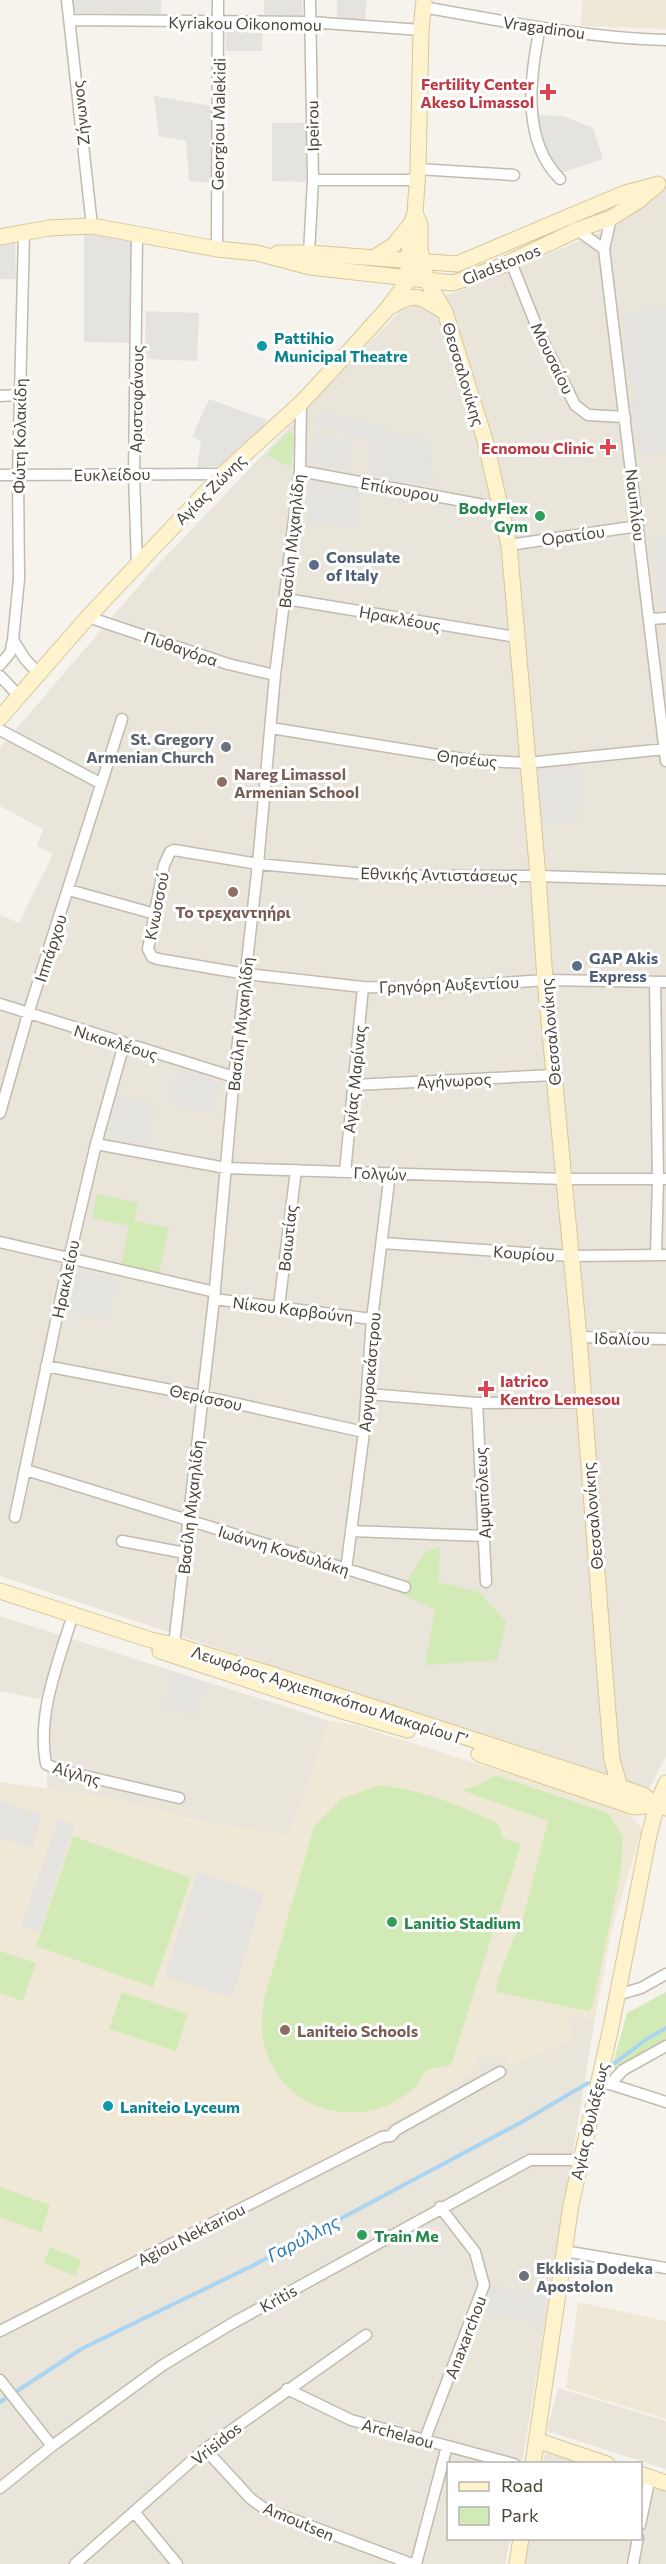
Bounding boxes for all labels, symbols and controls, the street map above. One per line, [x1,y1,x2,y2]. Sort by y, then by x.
street label: Kyriakou Oikonomou [168,12,322,34]
street label: Vragadinou [502,12,586,42]
street label: Georgiou Malekidi [207,58,229,190]
place label: Fertility Center Akeso Limassol [420,74,534,111]
street label: Ζήνωνος [67,80,93,146]
marker: Fertility Center Akeso Limassol [539,83,557,101]
street label: Ipeirou [302,100,322,152]
street label: Gladstonos [459,240,543,288]
street label: Μουσαίου [528,319,578,397]
street label: Θεσσαλονίκης [439,320,489,428]
place label: Pattihio Municipal Theatre [274,328,408,365]
marker: Pattihio Municipal Theatre [255,339,269,353]
street label: Αριστοφάνους [126,345,146,453]
street label: Φώτη Κολακίδη [8,378,30,494]
place label: Ecnomou Clinic [481,438,594,457]
marker: Ecnomou Clinic [599,438,617,456]
street label: Αγίας Ζώνης [171,450,249,528]
street label: Ευκλείδου [74,464,150,484]
street label: Ναυπλίου [622,468,650,542]
street label: Βασίλη Μιχαηλίδη [274,473,308,609]
street label: Επίκουρου [359,473,441,505]
place label: BodyFlex Gym [459,498,528,535]
marker: BodyFlex Gym [533,509,547,523]
street label: Ορατίου [540,521,606,549]
place label: Consulate of Italy [326,547,400,584]
marker: Consulate of Italy [307,558,321,572]
street label: Ηρακλέους [358,601,442,635]
street label: Πυθαγόρα [142,627,220,669]
place label: St. Gregory Armenian Church [86,729,214,766]
marker: St. Gregory Armenian Church [219,740,233,754]
street label: Θησέως [436,745,498,771]
place label: Nareg Limassol Armenian School [234,764,359,801]
marker: Nareg Limassol Armenian School [215,775,229,789]
street label: Εθνικής Αντιστάσεως [360,863,518,885]
street label: Κνωσσού [140,870,172,942]
marker: Το τρεχαντηήρι [226,885,240,899]
place label: Το τρεχαντηήρι [175,902,291,921]
street label: Ιππάρχου [30,912,70,984]
place label: GAP Akis Express [589,948,658,985]
street label: Βασίλη Μιχαηλίδη [223,956,257,1092]
marker: GAP Akis Express [570,959,584,973]
street label: Γρηγόρη Αυξεντίου [379,972,519,996]
street label: Θεσσαλονίκης [536,978,564,1086]
street label: Νικοκλέους [72,1020,160,1064]
street label: Αγίας Μαρίνας [339,1024,369,1134]
street label: Αγήνωρος [416,1069,492,1091]
street label: Γολγών [353,1163,407,1183]
street label: Βοιωτίας [274,1204,300,1272]
street label: Ηρακλείου [47,1238,83,1320]
street label: Κουρίου [493,1241,555,1265]
street label: Νίκου Καρβούνη [232,1292,354,1326]
street label: Αργυροκάστρου [354,1311,384,1433]
street label: Ιδαλίου [594,1328,650,1348]
place label: Iatrico Kentro Lemesou [500,1371,620,1408]
street label: Θερίσσου [168,1380,244,1414]
marker: Iatrico Kentro Lemesou [477,1380,495,1398]
street label: Βασίλη Μιχαηλίδη [173,1439,207,1575]
street label: Αμφιπόλεως [470,1447,494,1539]
street label: Θεσσαλονίκης [578,1462,606,1570]
street label: Ιωάννη Κονδυλάκη [216,1521,352,1579]
street label: Λεωφόρος Αρχιεπισκόπου Μακαρίου Γ’ [189,1641,471,1749]
street label: Αίγλης [51,1757,103,1789]
place label: Lanitio Stadium [404,1913,521,1932]
marker: Lanitio Stadium [385,1915,399,1929]
place label: Laniteio Schools [297,2021,418,2040]
marker: Laniteio Schools [278,2023,292,2037]
street label: Αγίας Φυλάξεως [566,2060,612,2182]
place label: Laniteio Lyceum [120,2097,240,2116]
marker: Laniteio Lyceum [101,2099,115,2113]
street label: Agiou Nektariou [134,2199,248,2269]
water label: Γαρύλλης [263,2210,343,2266]
place label: Train Me [374,2226,439,2245]
marker: Train Me [355,2228,369,2242]
place label: Ekklisia Dodeka Apostolon [536,2258,653,2295]
marker: Ekklisia Dodeka Apostolon [517,2269,531,2283]
street label: Kritis [256,2280,300,2316]
street label: Anaxarchou [441,2293,489,2381]
street label: Archelaou [360,2414,436,2452]
street label: Vrisidos [187,2418,245,2468]
legend [447,2462,642,2540]
text: Road [501,2474,543,2496]
street label: Amoutsen [261,2498,337,2544]
text: Park [501,2504,539,2526]

